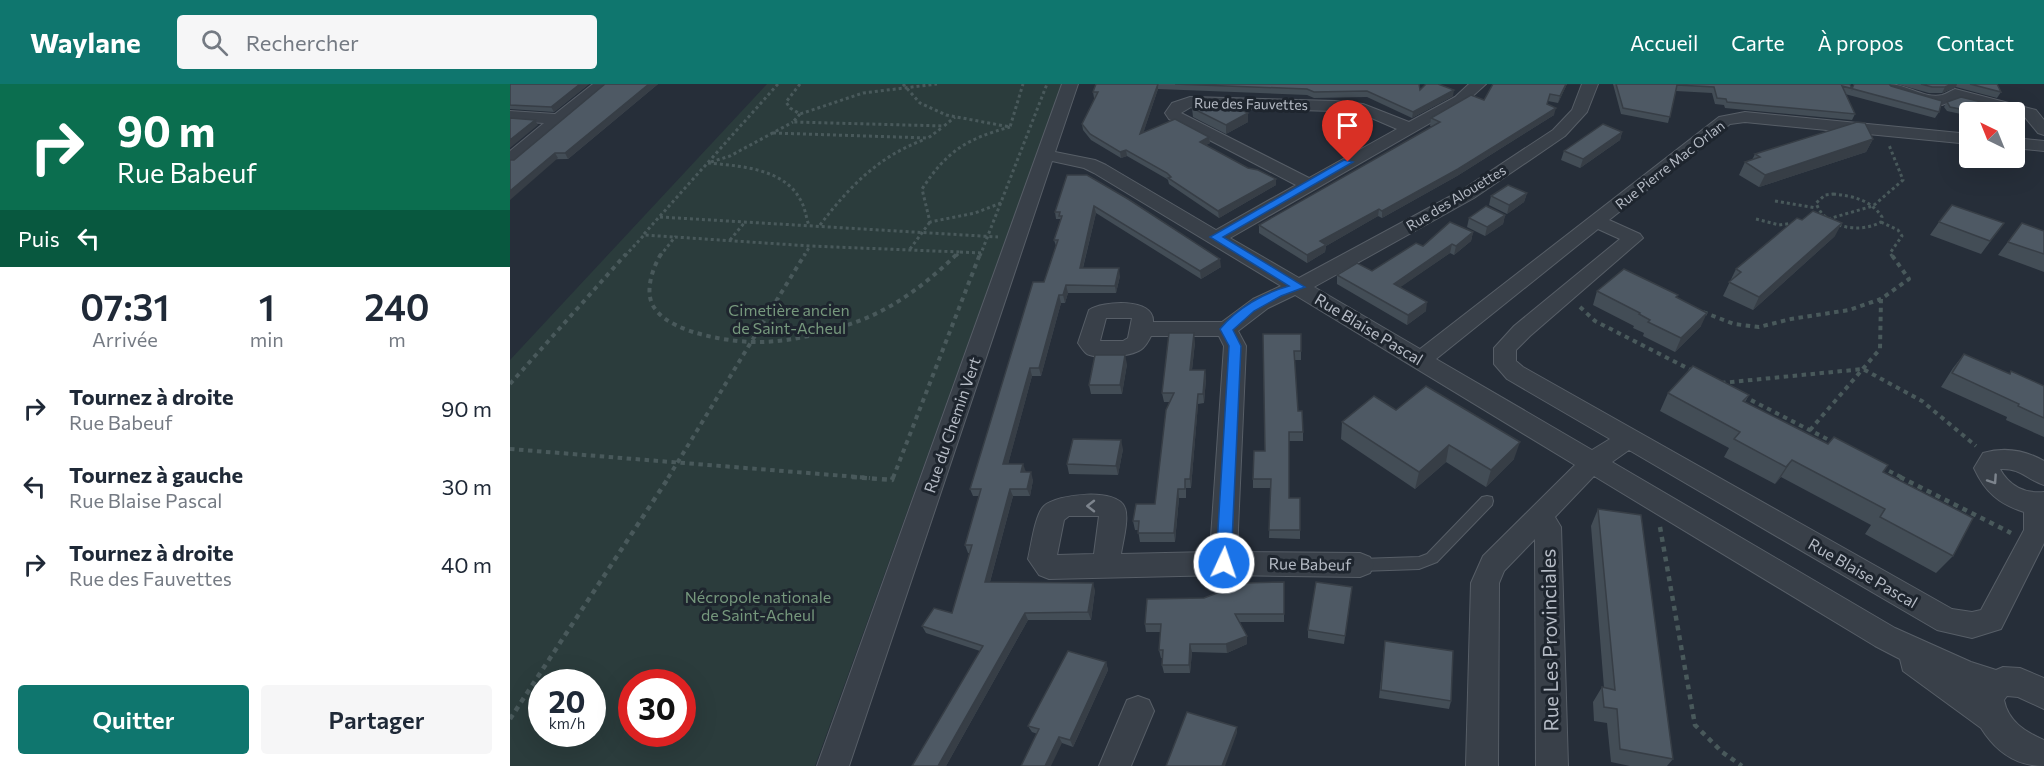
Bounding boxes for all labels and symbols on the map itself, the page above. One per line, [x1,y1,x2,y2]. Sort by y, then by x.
street label: Rue des Fauvettes [1194,94,1308,113]
pin [1322,100,1373,162]
north arrow [1959,102,2025,168]
street label: Rue Pierre Mac Orlan [1612,117,1728,213]
street label: Rue des Alouettes [1403,161,1509,234]
street label: Rue Blaise Pascal [1312,289,1427,368]
park label: Cimetière ancien de Saint-Acheul [728,300,850,337]
street label: Rue du Chemin Vert [919,354,984,495]
one-way arrow [1986,473,1997,484]
one-way arrow [1086,500,1095,512]
position arrow [1192,531,1256,595]
street label: Rue Blaise Pascal [1805,534,1921,611]
street label: Rue Les Provinciales [1535,549,1563,732]
street label: Rue Babeuf [1268,553,1352,574]
park label: Nécropole nationale de Saint-Acheul [685,587,831,624]
speed limit sign: 30 [618,669,696,747]

